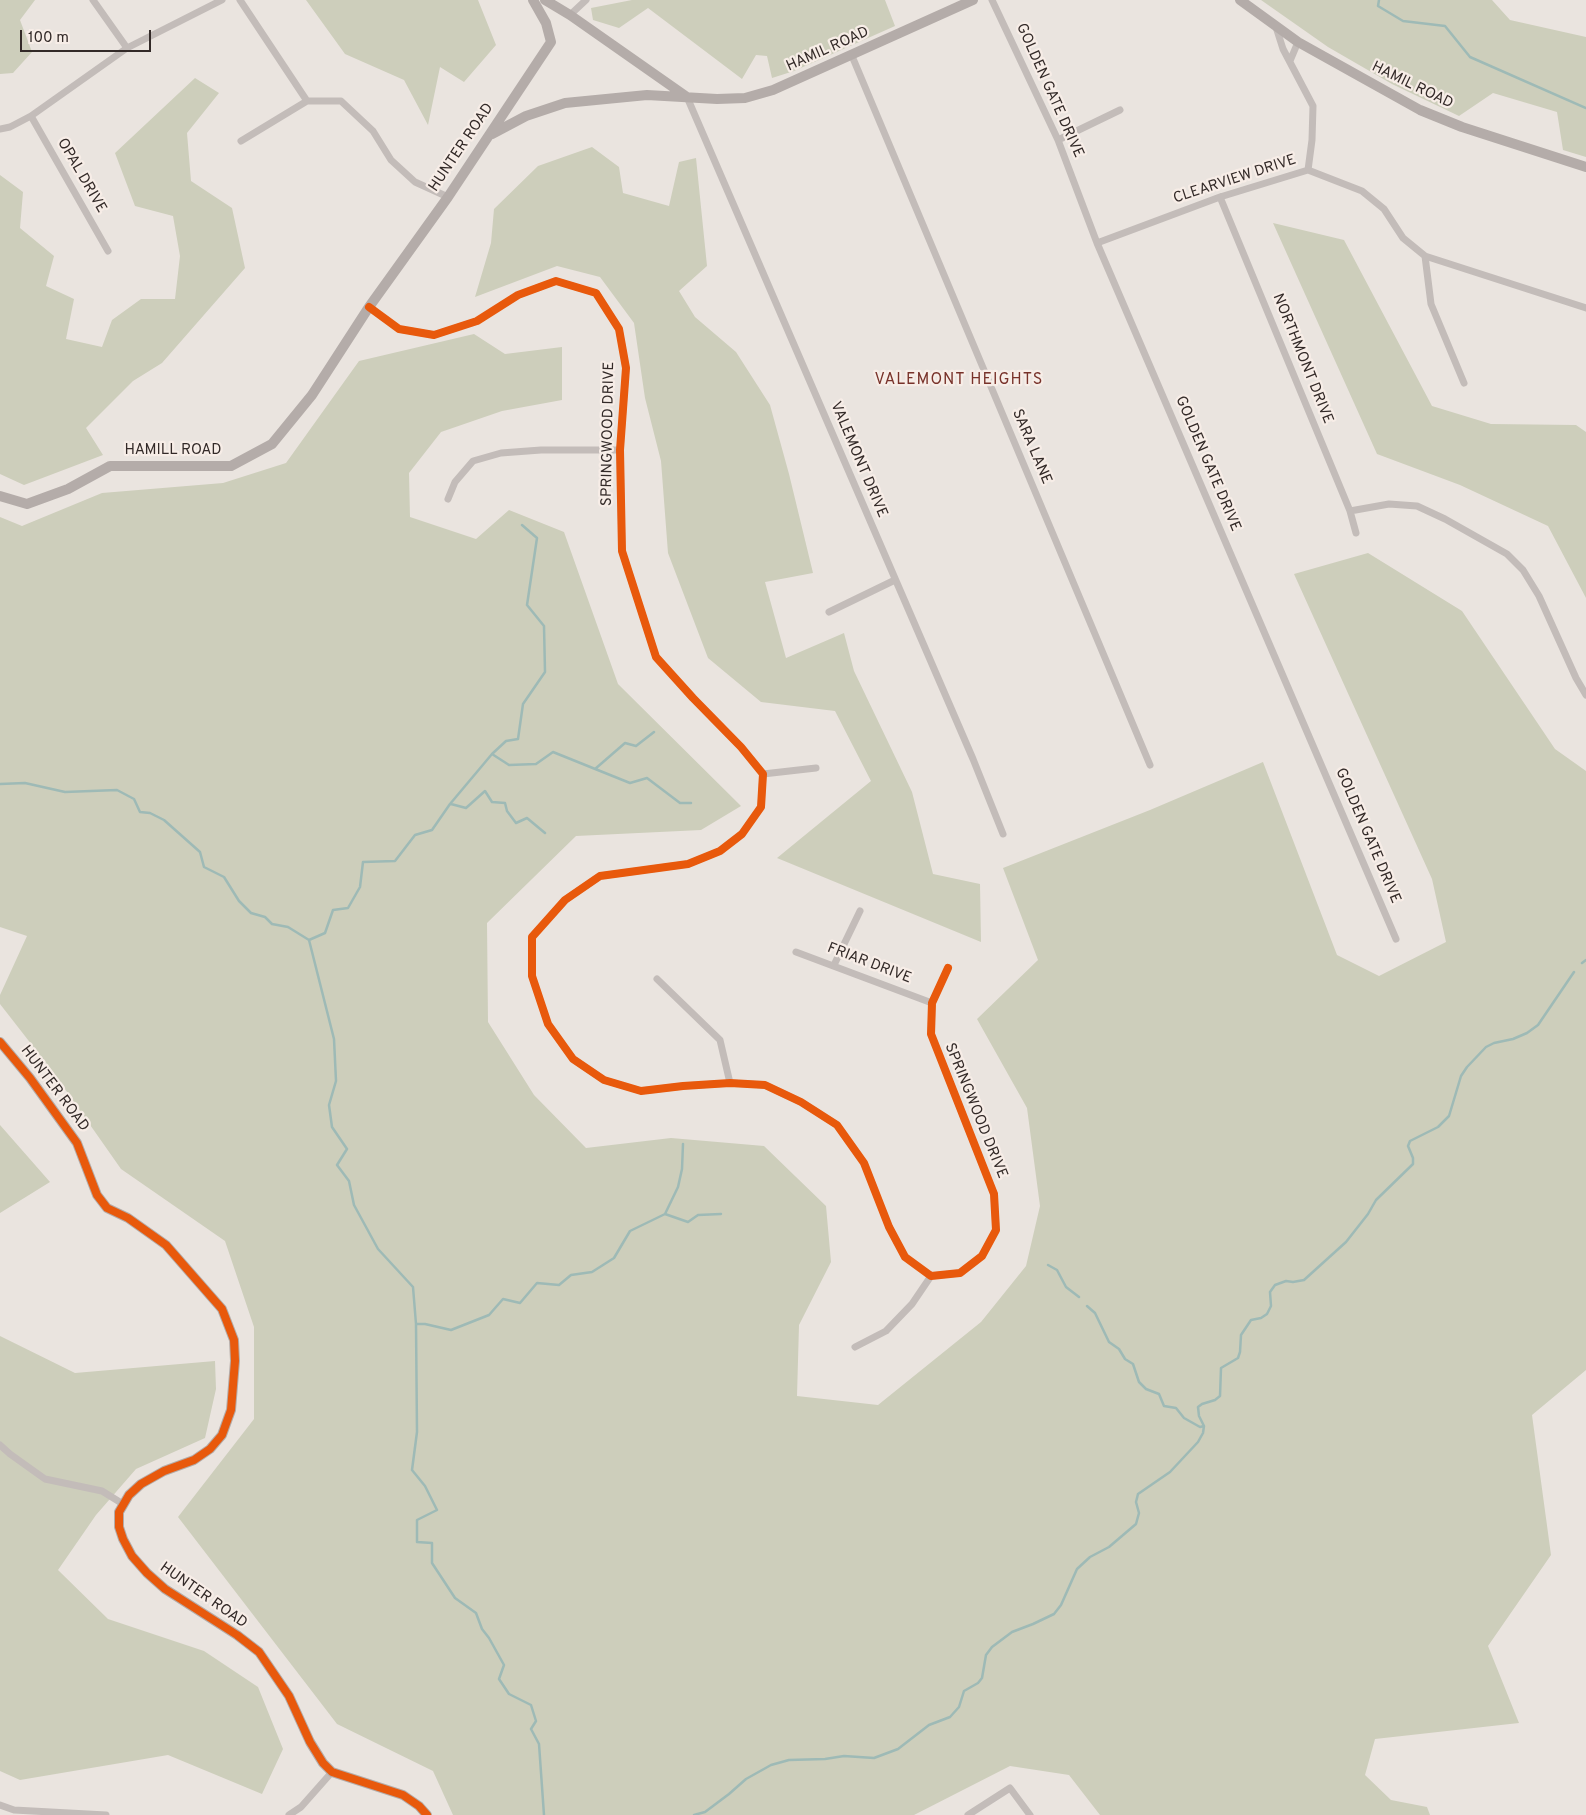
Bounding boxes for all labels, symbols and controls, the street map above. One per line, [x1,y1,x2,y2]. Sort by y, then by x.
scale bar [22,20,154,52]
street label: GOLDEN GATE DRIVE [1011,21,1087,161]
street label: HAMIL ROAD [784,24,872,76]
text: 100 m [28,29,69,48]
street label: HAMIL ROAD [1368,59,1456,113]
street label: HUNTER ROAD [426,100,498,196]
street label: OPAL DRIVE [52,135,110,217]
street label: CLEARVIEW DRIVE [1171,152,1299,208]
street label: NORTHMONT DRIVE [1268,291,1336,427]
street label: SPRINGWOOD DRIVE [599,362,619,506]
district label: VALEMONT HEIGHTS [873,371,1045,391]
street label: GOLDEN GATE DRIVE [1170,394,1244,534]
street label: VALEMONT DRIVE [825,399,891,521]
street label: SARA LANE [1007,407,1055,487]
street label: HAMILL ROAD [125,442,221,460]
street label: GOLDEN GATE DRIVE [1330,766,1404,906]
street label: FRIAR DRIVE [824,940,914,988]
street label: SPRINGWOOD DRIVE [940,1041,1010,1181]
street label: HUNTER ROAD [16,1043,92,1135]
street label: HUNTER ROAD [156,1559,250,1633]

